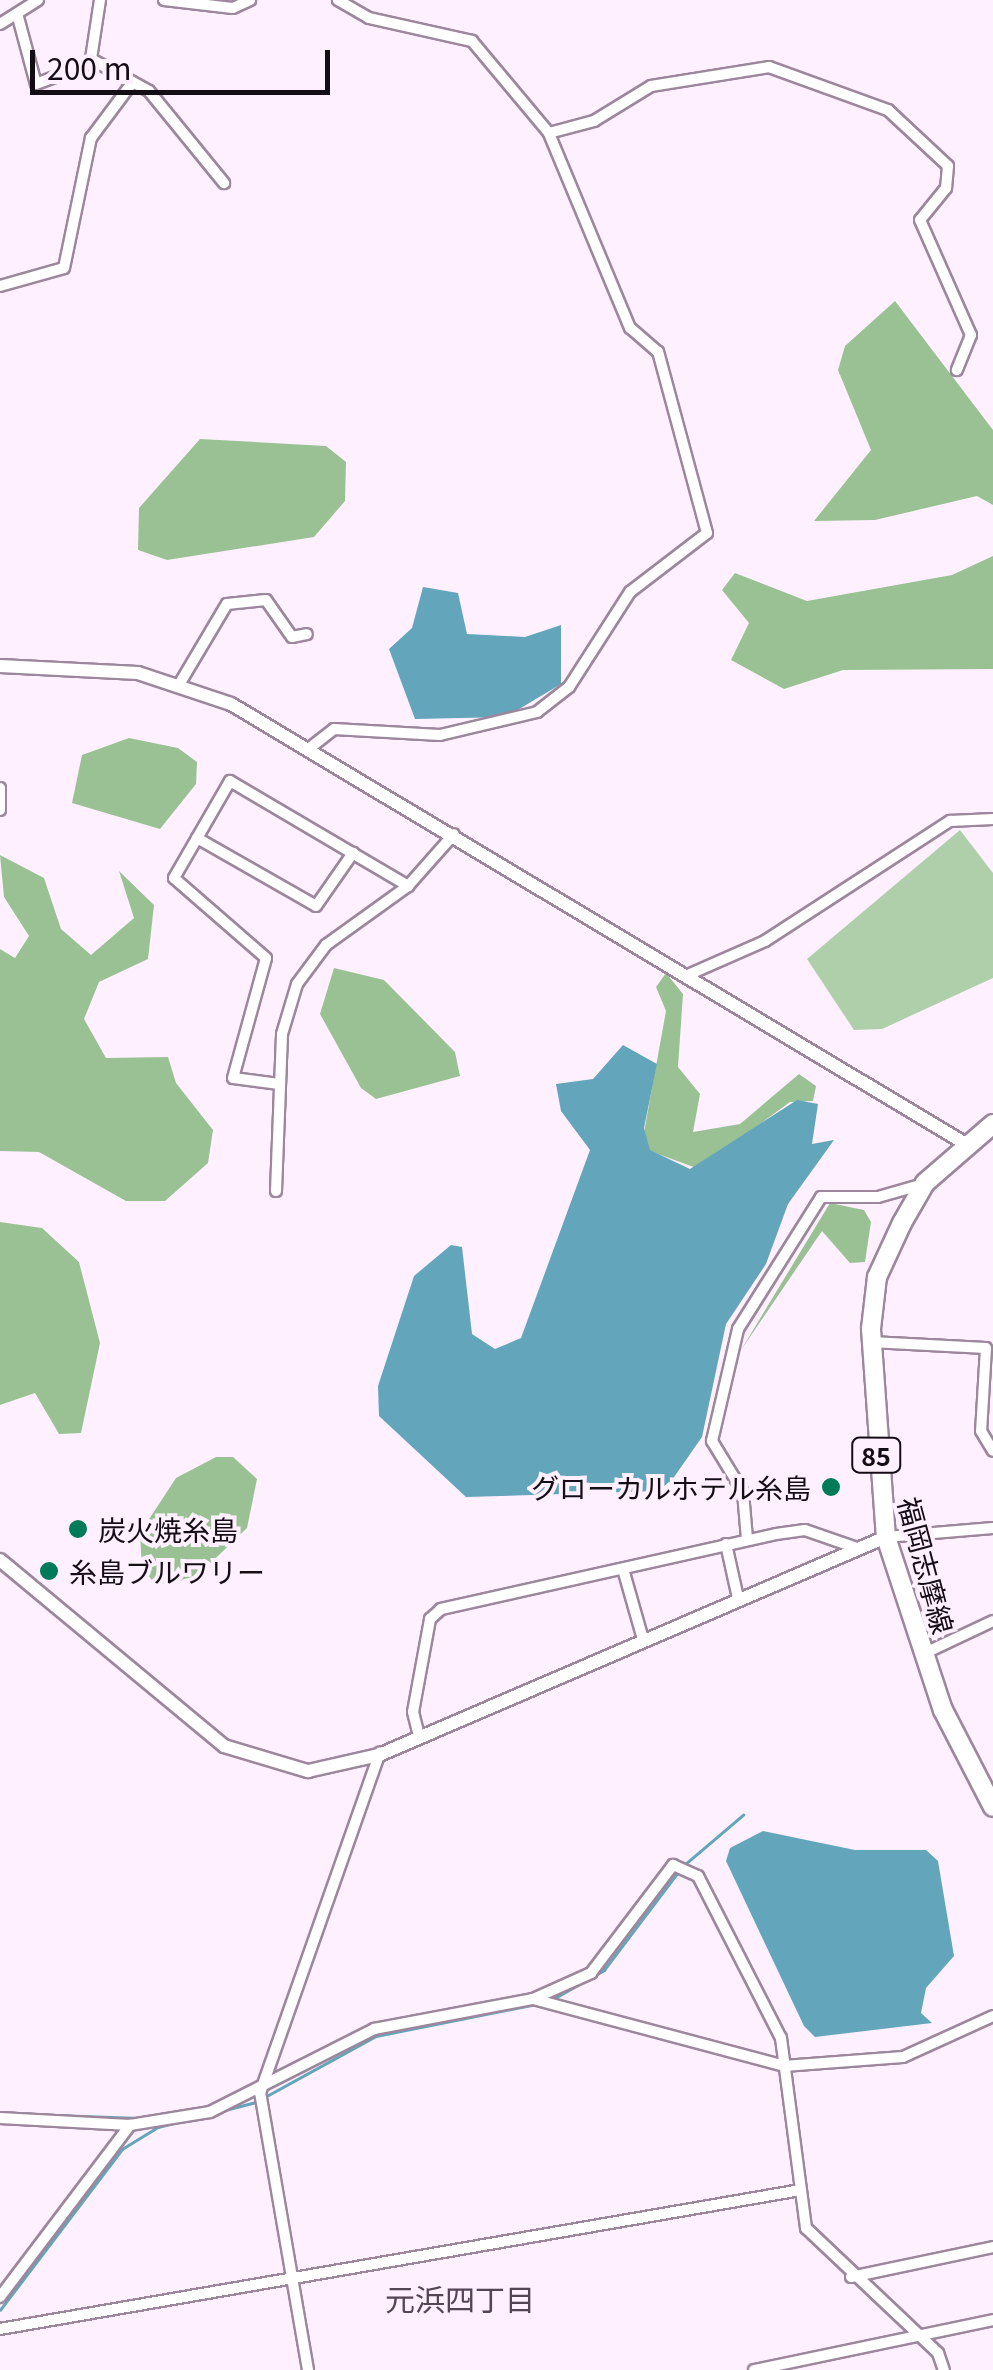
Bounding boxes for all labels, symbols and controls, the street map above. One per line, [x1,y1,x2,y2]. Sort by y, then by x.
scale bar [35,30,335,92]
text: 200 m [47,45,131,89]
road number: 85 [851,1435,901,1475]
place label: グローカルホテル糸島 [531,1470,811,1504]
marker: グローカルホテル糸島 [820,1476,842,1498]
street label: 福岡志摩線 [893,1493,961,1637]
place label: 炭火焼糸島 [98,1512,238,1546]
marker: 炭火焼糸島 [67,1518,89,1540]
place label: 糸島ブルワリー [69,1554,265,1588]
marker: 糸島ブルワリー [38,1560,60,1582]
district label: 元浜四丁目 [385,2280,535,2316]

